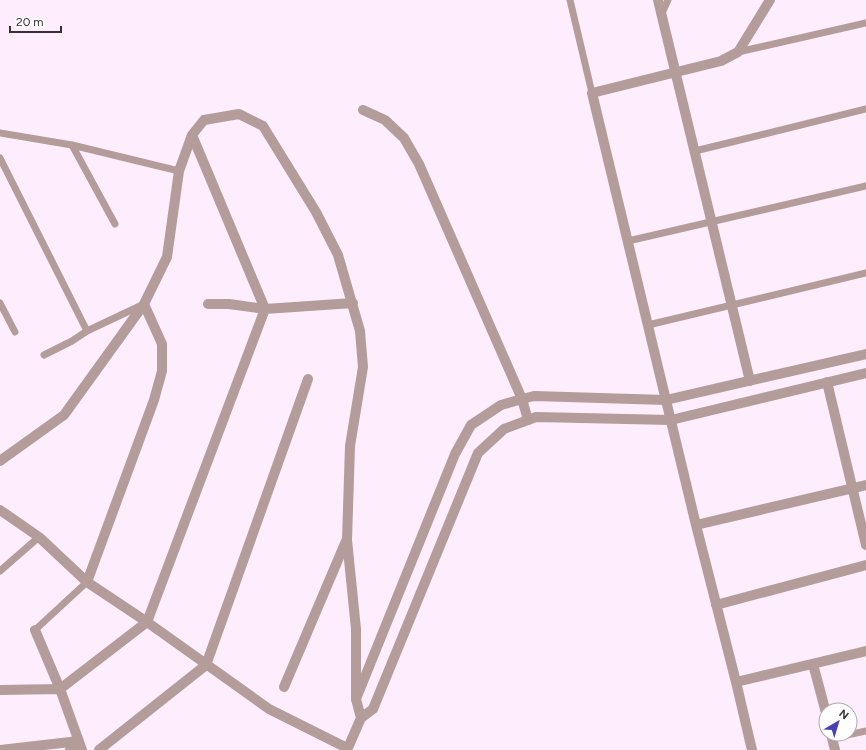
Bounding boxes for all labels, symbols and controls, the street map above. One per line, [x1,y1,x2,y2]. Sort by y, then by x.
scale bar [10,8,61,34]
text: 20 m [16,15,44,29]
north arrow [818,702,858,742]
text: N [836,707,851,722]

